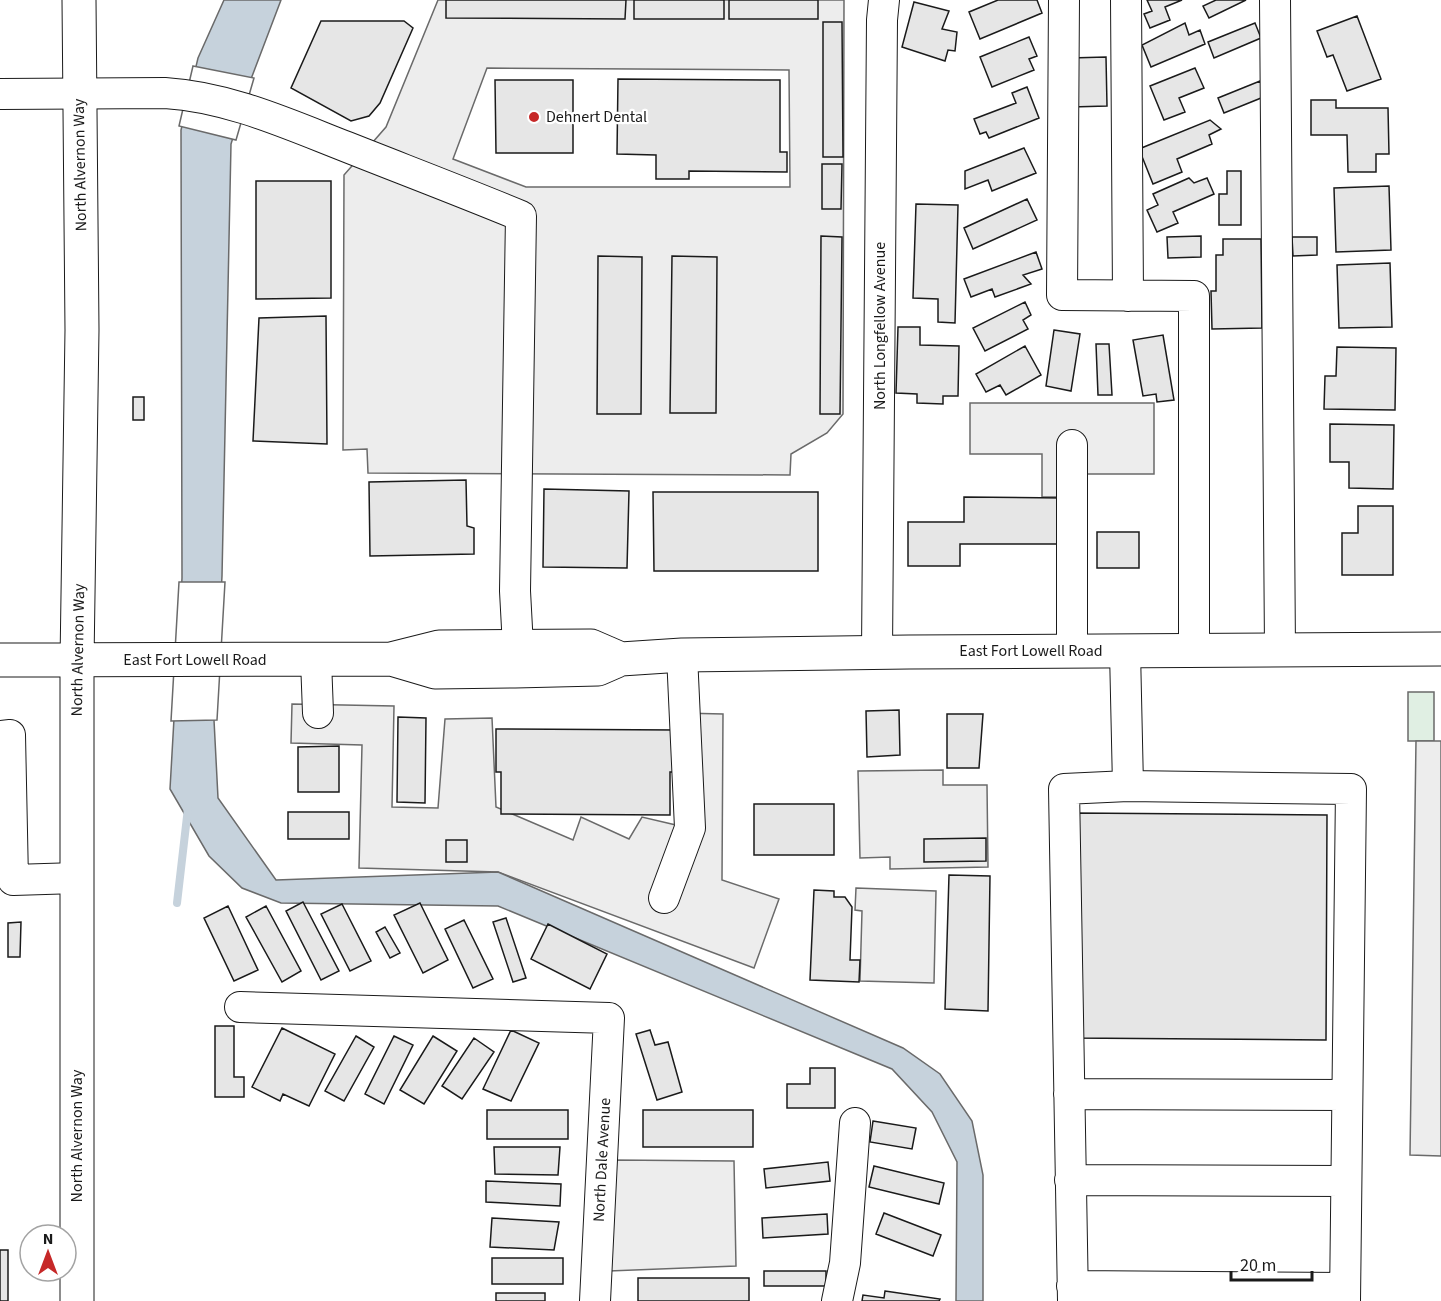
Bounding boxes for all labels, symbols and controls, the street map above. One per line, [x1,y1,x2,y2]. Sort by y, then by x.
street label: North Alvernon Way [68,98,92,232]
place label: Dehnert Dental [546,106,647,128]
marker: Dehnert Dental [527,110,541,124]
street label: North Longfellow Avenue [869,242,891,410]
street label: North Alvernon Way [66,583,90,717]
street label: East Fort Lowell Road [959,640,1103,662]
street label: East Fort Lowell Road [123,649,267,671]
street label: North Alvernon Way [66,1069,88,1202]
street label: North Dale Avenue [588,1097,616,1223]
north arrow [18,1223,78,1283]
text: N [43,1228,53,1250]
scale bar [1231,1244,1312,1282]
text: 20 m [1240,1253,1276,1278]

